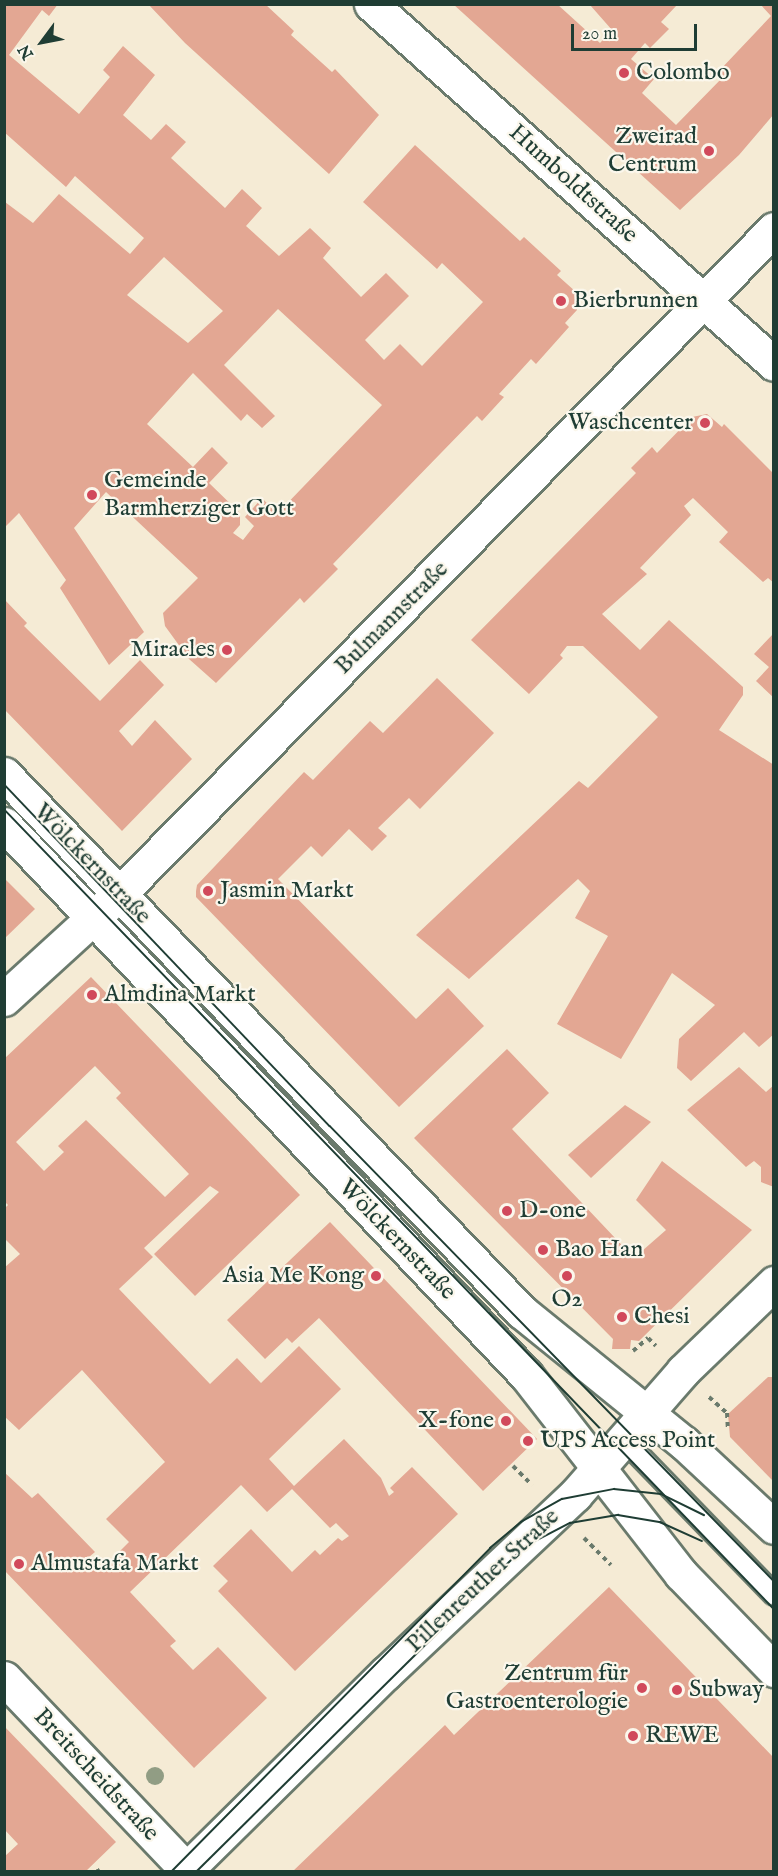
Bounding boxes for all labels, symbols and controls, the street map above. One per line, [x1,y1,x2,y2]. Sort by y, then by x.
north arrow [12,12,72,72]
scale bar [574,12,700,50]
text: 20 m [582,23,617,46]
text: N [15,40,39,63]
place label: Colombo [636,59,730,87]
marker: Colombo [617,66,631,80]
street label: Humboldtstraße [503,119,643,249]
place label: Zweirad Centrum [608,123,697,179]
marker: Zweirad Centrum [702,144,716,158]
place label: Bierbrunnen [573,287,698,315]
marker: Bierbrunnen [554,294,568,308]
place label: Waschcenter [568,409,693,437]
marker: Waschcenter [698,416,712,430]
place label: Gemeinde Barmherziger Gott [104,467,294,523]
marker: Gemeinde Barmherziger Gott [85,488,99,502]
street label: Bulmannstraße [329,555,455,681]
place label: Miracles [131,636,215,664]
marker: Miracles [220,643,234,657]
street label: Wölckernstraße [27,798,157,930]
place label: Jasmin Markt [220,877,354,905]
marker: Jasmin Markt [201,884,215,898]
place label: Almdina Markt [104,981,256,1009]
marker: Almdina Markt [85,988,99,1002]
street label: Wölckernstraße [332,1174,462,1306]
place label: D-one [519,1197,586,1225]
marker: D-one [500,1204,514,1218]
place label: Bao Han [555,1236,643,1264]
marker: Bao Han [536,1243,550,1257]
place label: Asia Me Kong [223,1262,364,1290]
marker: Asia Me Kong [369,1269,383,1283]
marker: O2 [560,1269,574,1283]
place label: O2 [551,1286,583,1314]
place label: Chesi [634,1303,690,1331]
marker: Chesi [615,1310,629,1324]
place label: X-fone [418,1407,494,1435]
marker: X-fone [499,1414,513,1428]
place label: UPS Access Point [540,1427,715,1455]
marker: UPS Access Point [521,1434,535,1448]
street label: Pillenreuther Straße [401,1503,565,1659]
place label: Almustafa Markt [31,1550,199,1578]
marker: Almustafa Markt [12,1557,26,1571]
place label: Zentrum für Gastroenterologie [446,1660,628,1716]
place label: Subway [689,1676,764,1704]
marker: Zentrum für Gastroenterologie [633,1679,651,1697]
marker: Subway [670,1683,684,1697]
street label: Breitscheidstraße [27,1703,165,1847]
place label: REWE [645,1722,719,1750]
marker: REWE [626,1729,640,1743]

